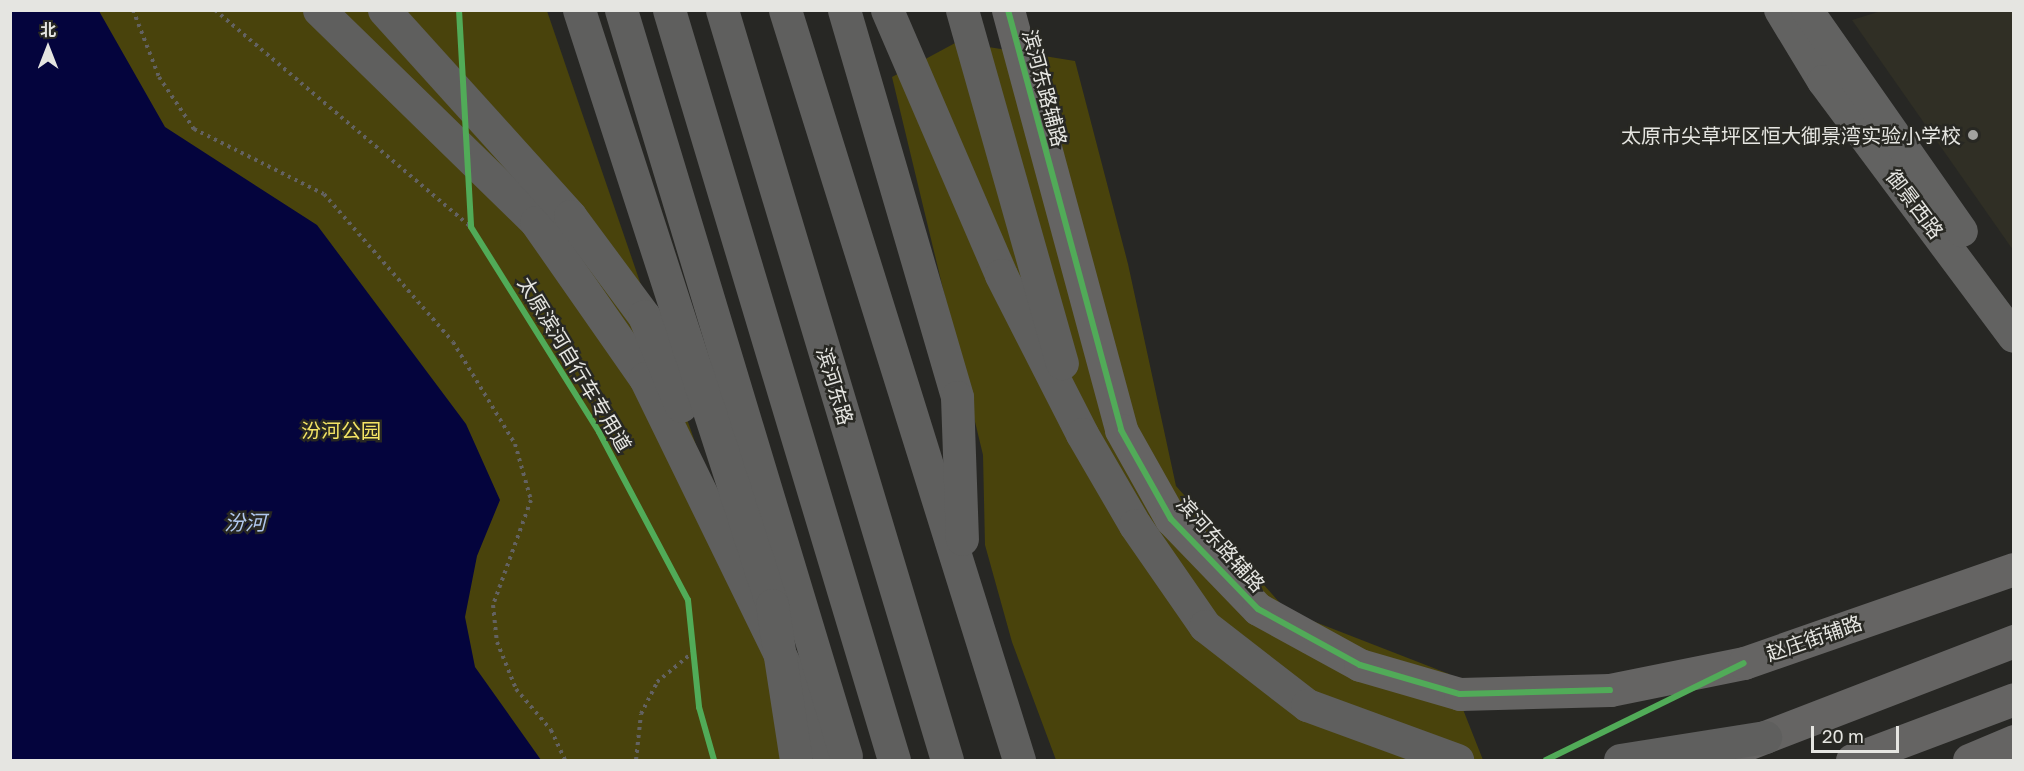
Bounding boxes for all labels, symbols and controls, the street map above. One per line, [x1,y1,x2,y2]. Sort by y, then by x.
north arrow [18,18,78,78]
text: 北 [40,20,56,40]
street label: 滨河东路辅路 [1018,27,1072,149]
place label: 太原市尖草坪区恒大御景湾实验小学校 [1621,123,1961,147]
marker: 太原市尖草坪区恒大御景湾实验小学校 [1966,128,1980,142]
street label: 御景西路 [1881,165,1949,243]
street label: 太原滨河自行车专用道 [513,272,637,456]
street label: 滨河东路 [812,344,858,428]
park label: 汾河公园 [301,418,381,442]
street label: 滨河东路辅路 [1172,491,1270,597]
water label: 汾河 [224,509,266,535]
street label: 赵庄街辅路 [1763,610,1865,666]
scale bar [1814,714,1902,752]
text: 20 m [1822,725,1864,747]

